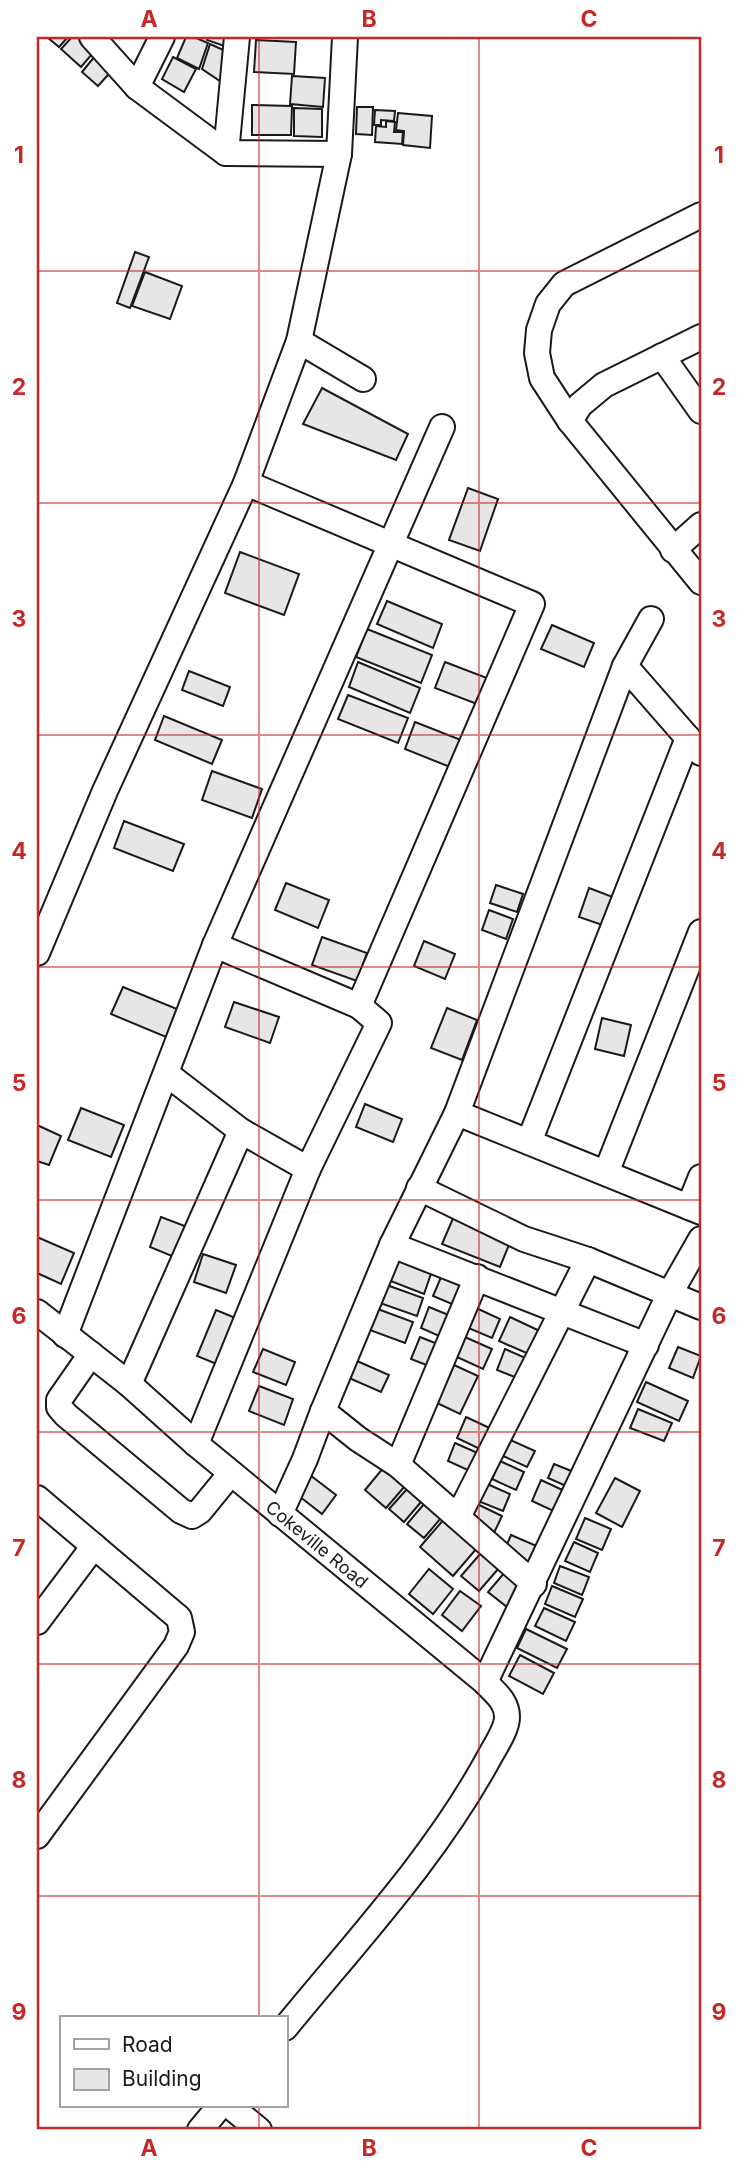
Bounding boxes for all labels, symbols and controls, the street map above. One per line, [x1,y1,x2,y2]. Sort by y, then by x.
text: A [140,5,158,33]
text: B [361,5,377,33]
text: C [580,5,598,33]
text: 1 [14,141,24,169]
text: 1 [714,141,724,169]
text: 2 [12,373,26,401]
text: 2 [712,373,726,401]
text: 3 [12,605,26,633]
text: 3 [712,605,726,633]
text: 4 [11,837,27,865]
text: 4 [711,837,727,865]
text: 5 [12,1069,26,1097]
text: 5 [712,1069,726,1097]
text: 6 [12,1302,26,1330]
text: 6 [712,1302,726,1330]
street label: Cokeville Road [262,1496,373,1592]
text: 7 [12,1534,26,1562]
text: 7 [712,1534,726,1562]
text: 8 [12,1766,26,1794]
text: 8 [712,1766,726,1794]
text: 9 [12,1998,26,2026]
text: 9 [712,1998,726,2026]
legend [60,2016,287,2108]
text: Road [122,2032,173,2057]
text: Building [122,2066,202,2091]
text: A [140,2134,158,2162]
text: B [361,2134,377,2162]
text: C [580,2134,598,2162]

